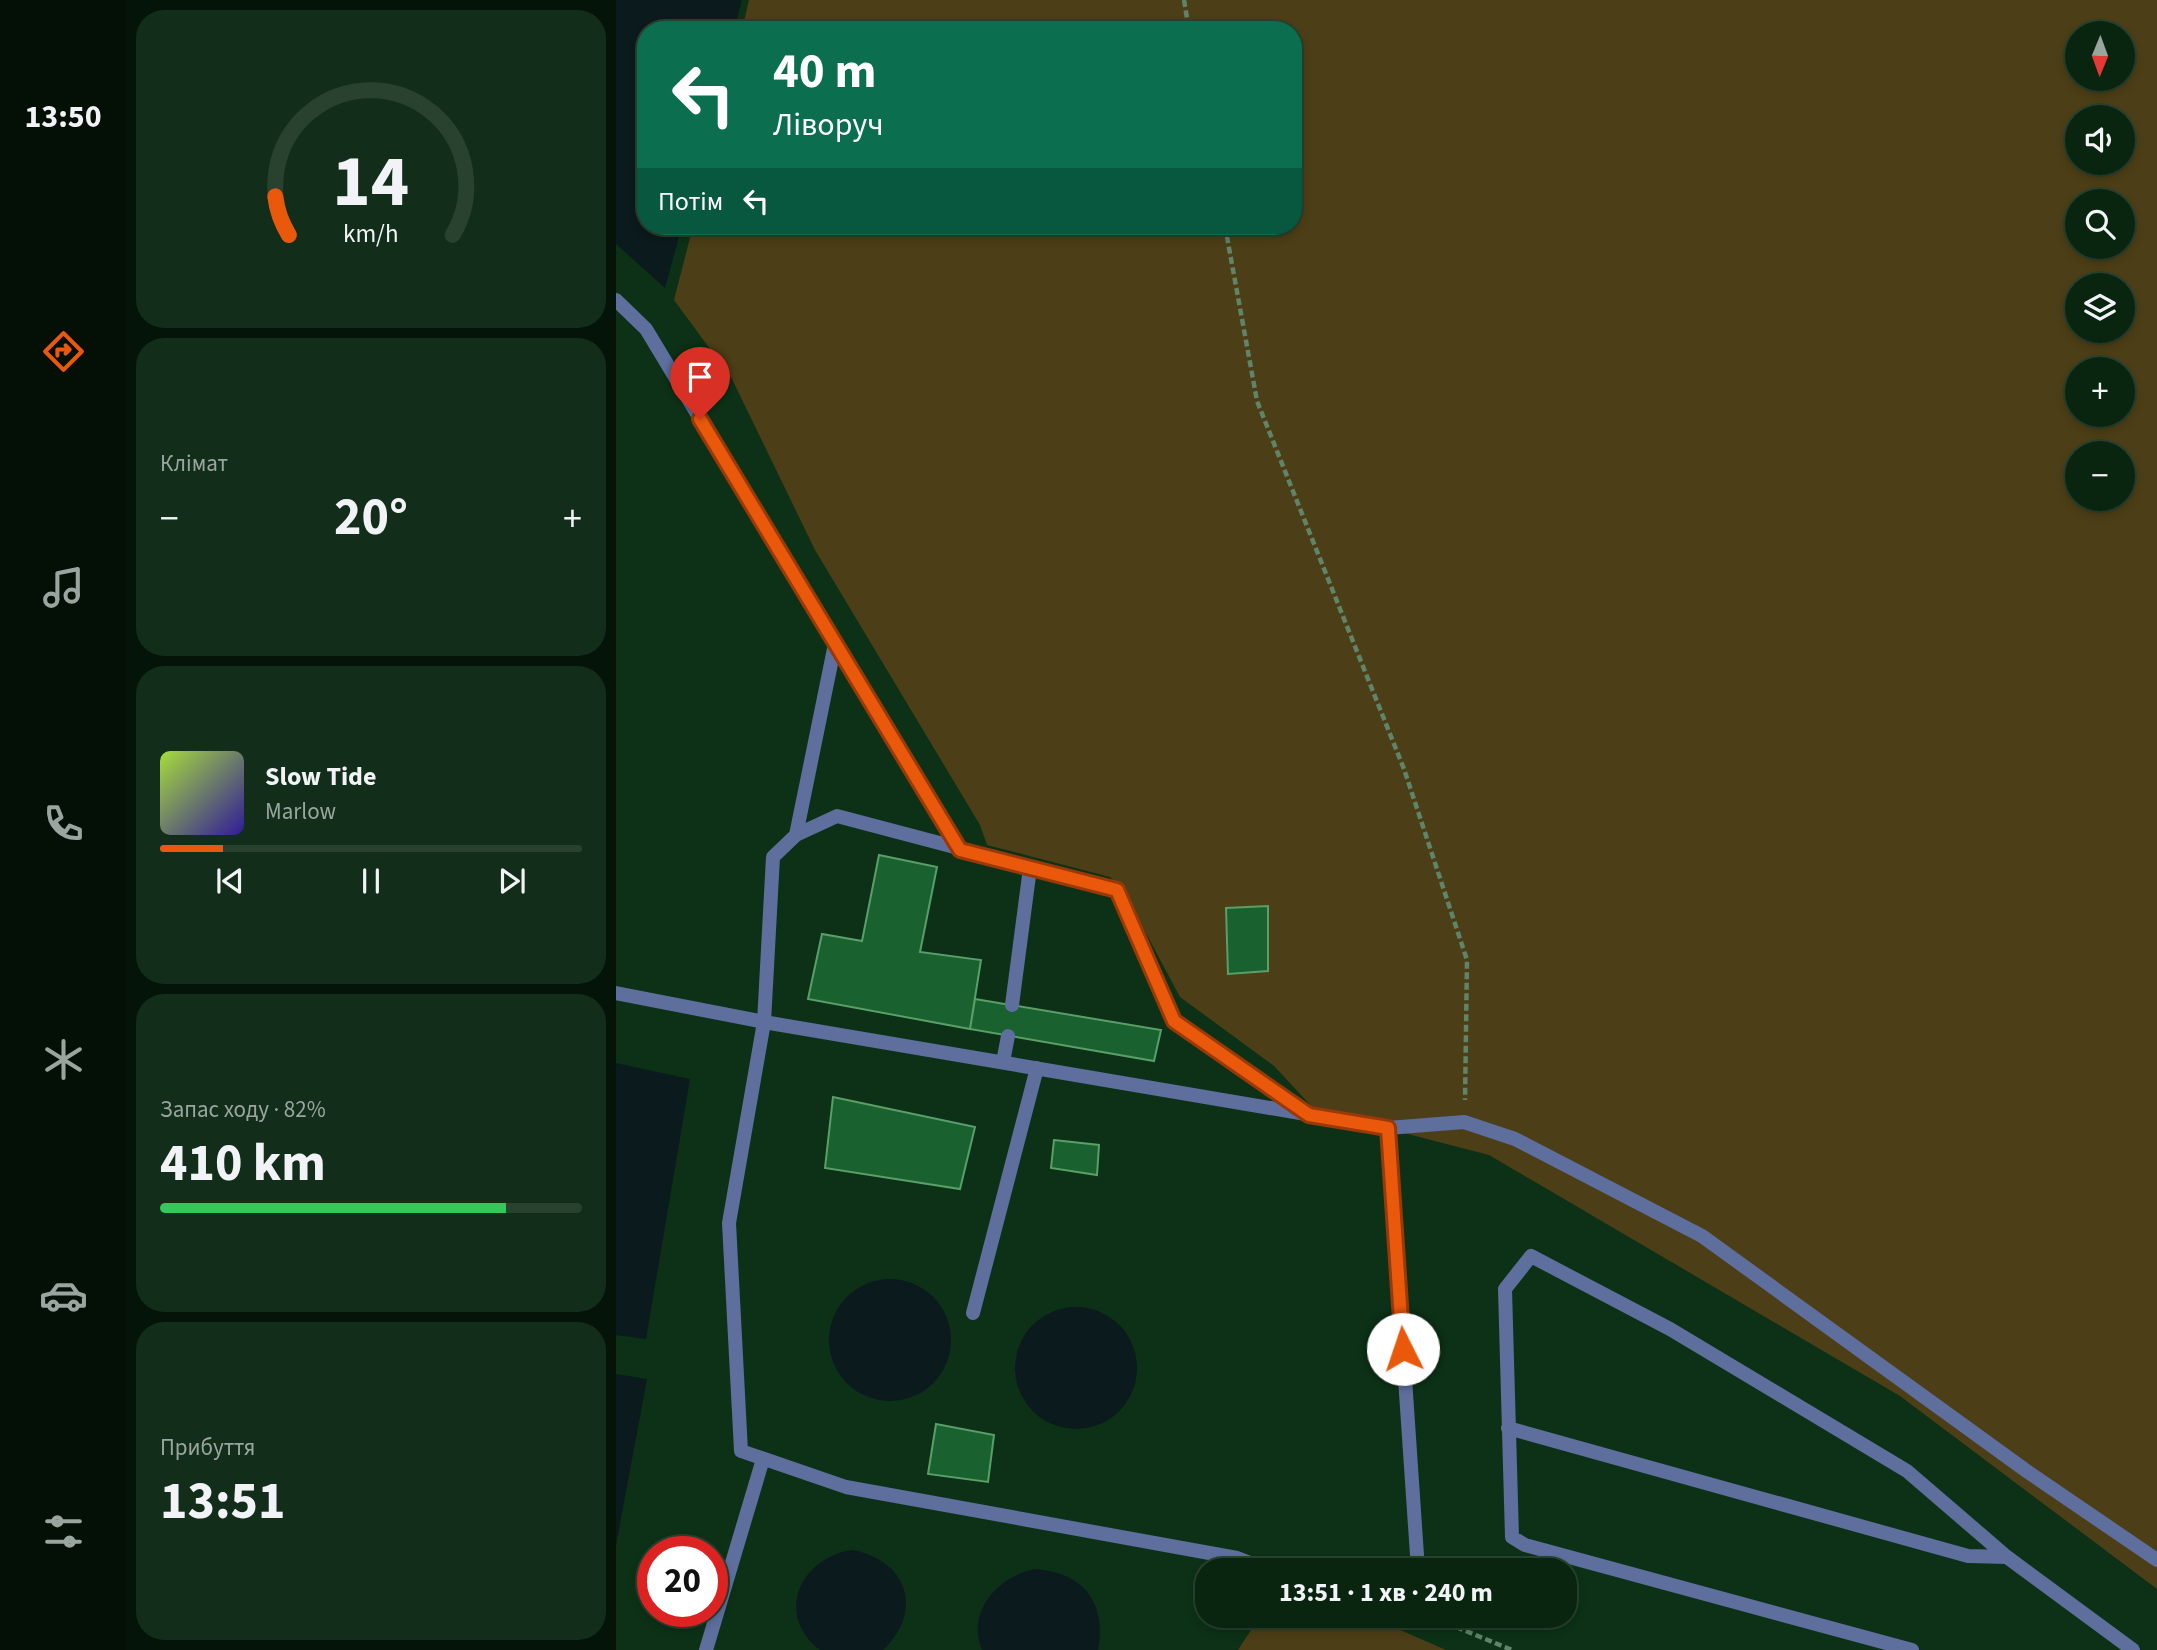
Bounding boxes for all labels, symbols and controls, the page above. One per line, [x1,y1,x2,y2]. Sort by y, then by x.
north arrow [2065,21,2135,91]
map controls [2065,21,2135,511]
text: 40 m [773,37,877,107]
icon: left [658,49,749,140]
text: 13:50 [24,94,102,140]
text: Ліворуч [773,102,884,148]
button: sound [2065,105,2135,175]
text: 14 [333,130,409,234]
icon: left [737,182,775,220]
text: Потім [658,183,723,220]
button: search [2065,189,2135,259]
text: km/h [343,216,399,252]
button: layers [2065,273,2135,343]
icon: directions [39,327,88,376]
pin [670,347,730,419]
button: + [2065,357,2135,427]
icon: arrive [681,358,719,396]
button: − [2065,441,2135,511]
text: Клімат [160,447,228,480]
text: 20° [334,481,408,555]
text: − [160,492,179,546]
text: + [563,492,582,546]
icon: music [39,563,88,612]
text: Slow Tide [265,758,376,795]
text: Marlow [265,795,336,828]
icon: phone [39,799,88,848]
icon: previous [211,862,249,900]
icon: pause [352,862,390,900]
icon: next [493,862,531,900]
icon: climate [39,1035,88,1084]
text: Запас ходу · 82% [160,1093,326,1126]
text: 410 km [160,1127,326,1201]
icon: car [39,1271,88,1320]
position arrow [1366,1312,1440,1386]
text: Прибуття [160,1431,255,1464]
text: 13:51 [160,1465,285,1539]
icon: filters [39,1507,88,1556]
speed limit sign: 20 [637,1536,728,1627]
text: 13:51 · 1 хв · 240 m [1279,1574,1493,1611]

